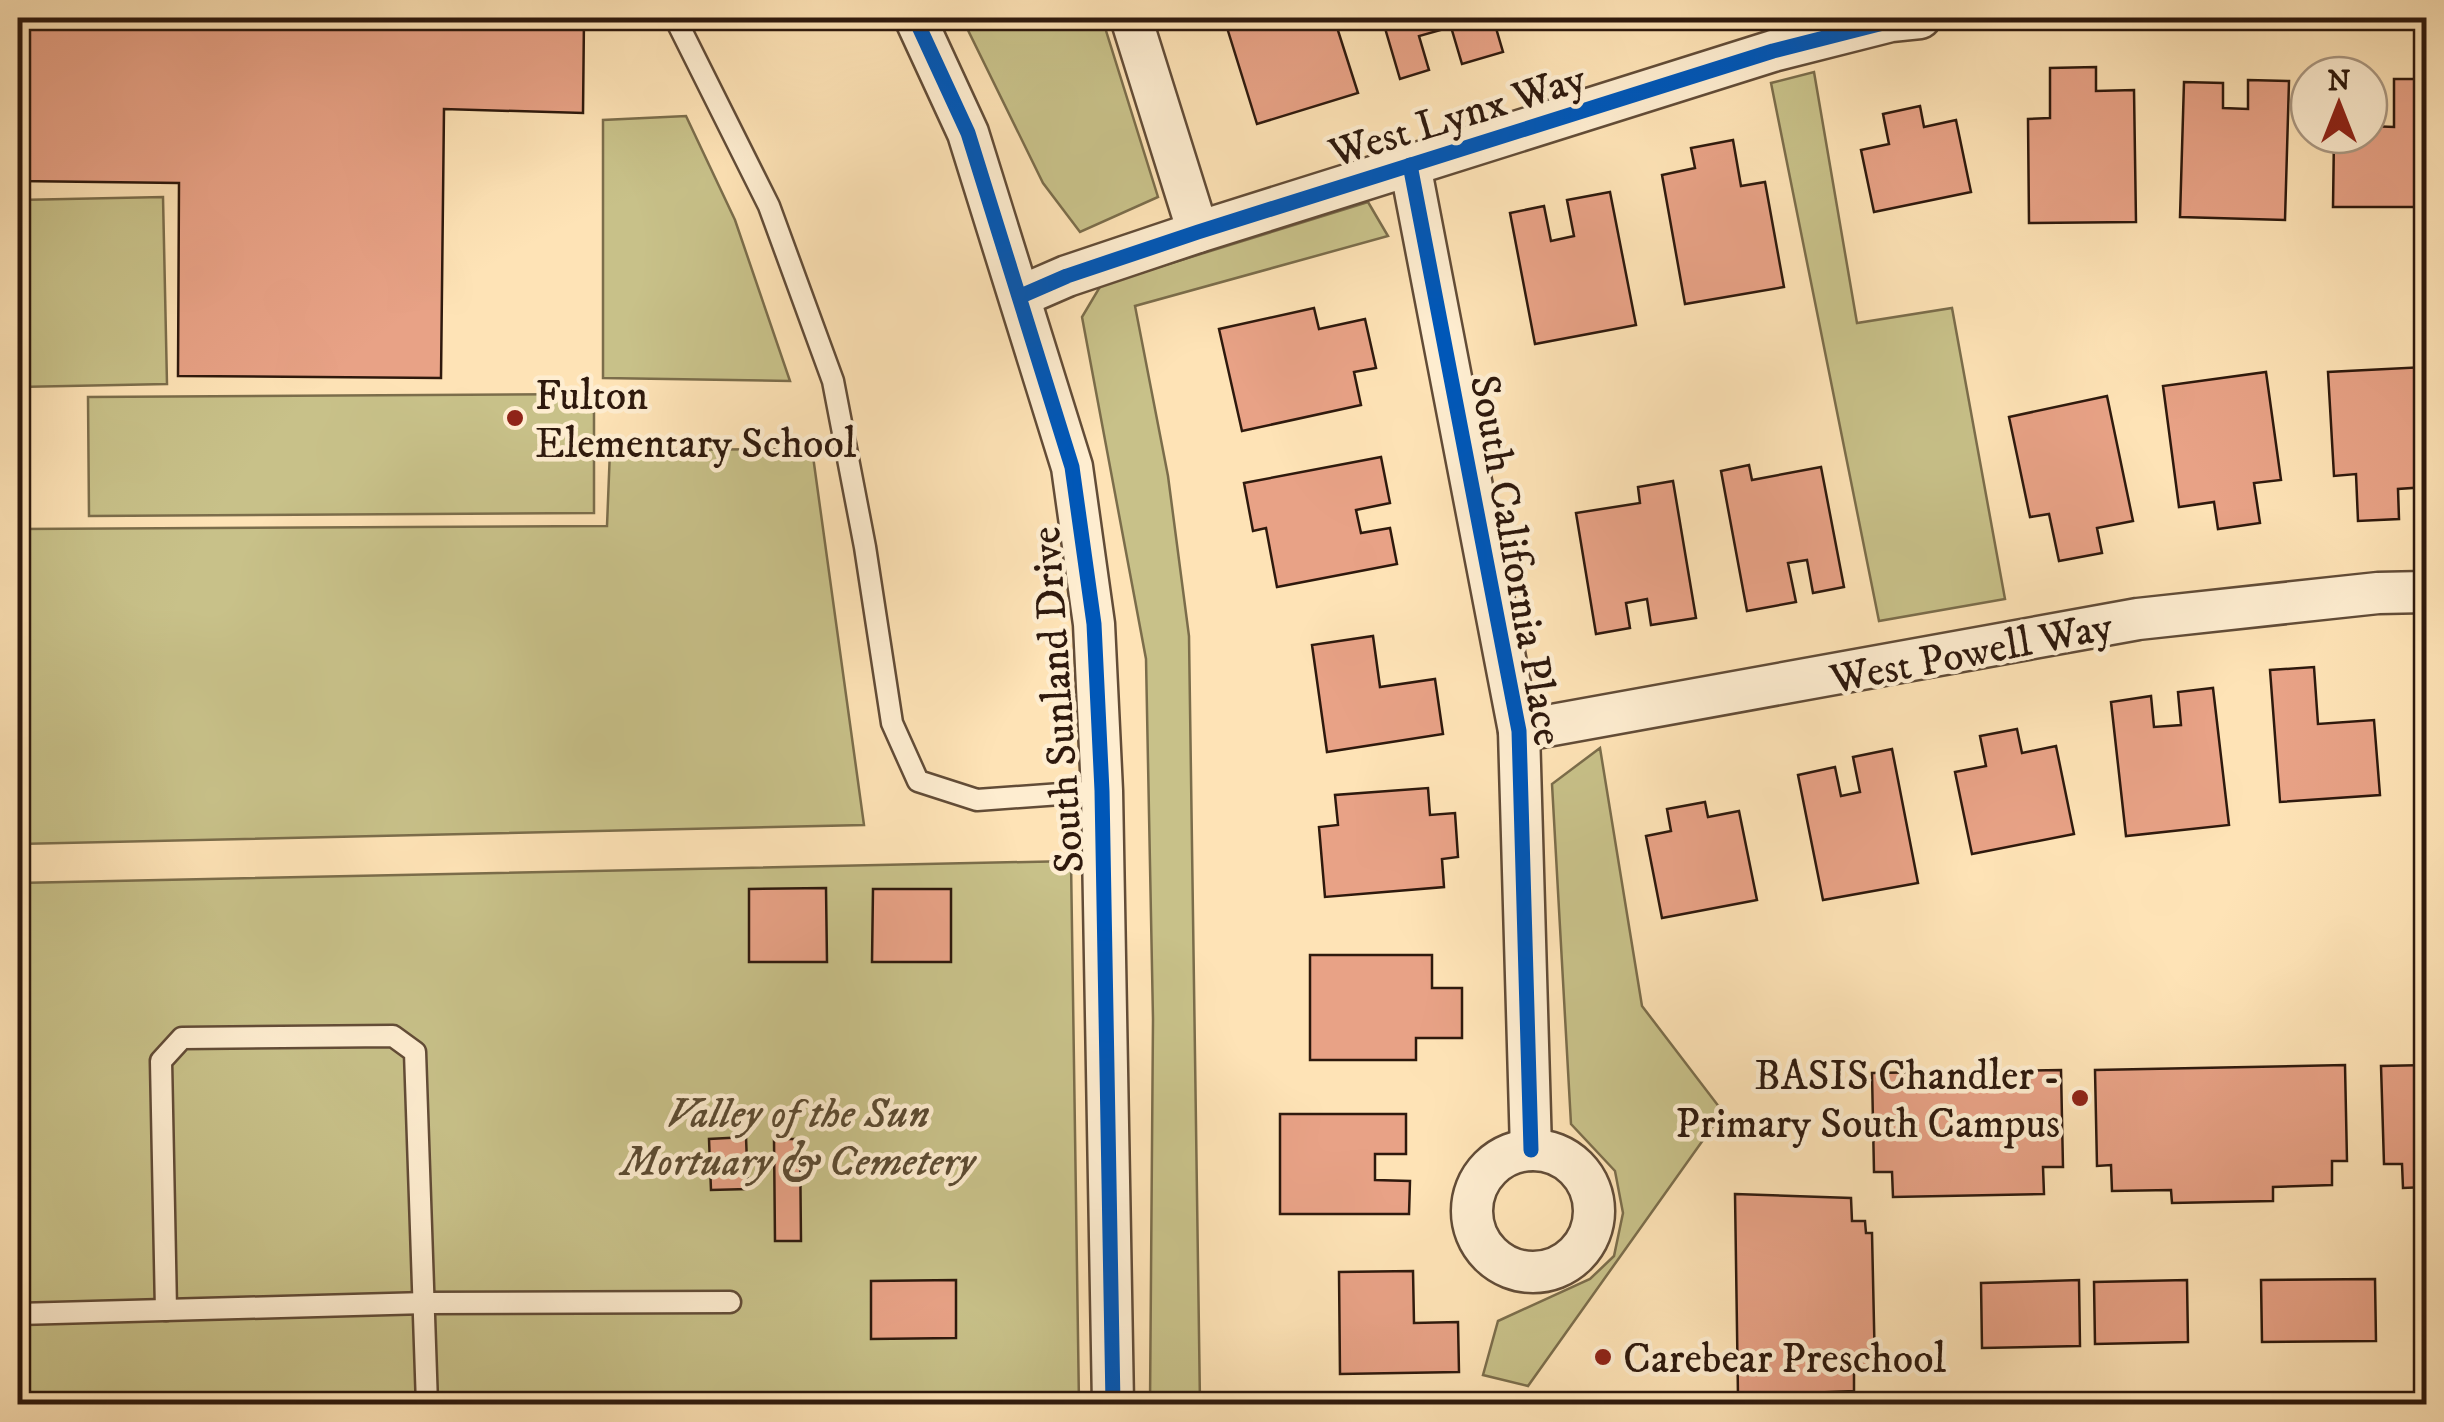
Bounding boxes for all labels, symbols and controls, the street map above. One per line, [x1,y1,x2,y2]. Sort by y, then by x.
street label: West Lynx Way [1323,53,1593,181]
north arrow [2289,55,2389,155]
text: N [2328,64,2351,99]
place label: Fulton Elementary School [535,371,857,471]
street label: South California Place [1457,371,1573,750]
marker: Fulton Elementary School [504,407,526,429]
street label: South Sunland Drive [1021,525,1097,875]
street label: West Powell Way [1825,601,2118,707]
place label: BASIS Chandler - Primary South Campus [1675,1051,2060,1151]
marker: BASIS Chandler - Primary South Campus [2069,1087,2091,1109]
park label: Valley of the Sun Mortuary & Cemetery [618,1089,978,1189]
place label: Carebear Preschool [1623,1334,1946,1386]
marker: Carebear Preschool [1592,1346,1614,1368]

